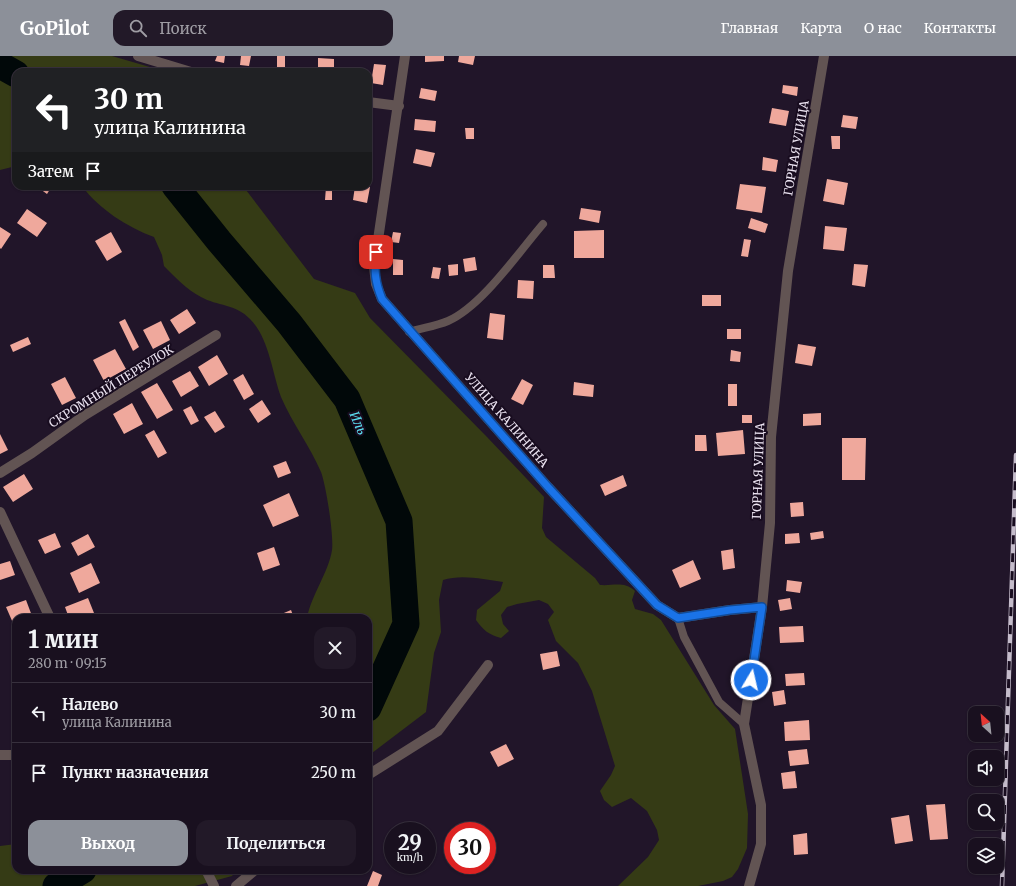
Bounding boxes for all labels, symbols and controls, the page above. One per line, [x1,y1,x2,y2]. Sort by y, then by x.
search box [113,10,393,46]
text: GoPilot [20,16,89,40]
icon: search [127,17,149,39]
text: Поиск [159,19,207,38]
text: Главная [720,19,778,37]
text: Карта [800,19,842,37]
text: О нас [864,19,902,37]
text: Контакты [924,19,996,37]
text: 30 m [94,81,163,117]
icon: left [28,84,80,136]
street label: ГОРНАЯ УЛИЦА [780,99,812,197]
text: улица Калинина [94,116,246,139]
icon: arrive [82,160,104,182]
text: Затем [28,162,74,181]
pin [359,235,393,269]
icon: arrive [365,241,387,263]
street label: СКРОМНЫЙ ПЕРЕУЛОК [46,341,176,431]
street label: УЛИЦА КАЛИНИНА [461,369,552,471]
water label: Иль [345,409,371,438]
street label: ГОРНАЯ УЛИЦА [749,422,767,520]
text: 1 мин [28,624,99,655]
button: close [314,627,356,669]
text: 280 m · 09:15 [28,655,107,672]
position arrow [730,659,772,701]
text: Налево [62,695,118,714]
icon: left [28,702,50,724]
text: 30 m [319,703,356,722]
north arrow [968,706,1004,742]
map controls [968,706,1004,874]
text: улица Калинина [62,714,172,731]
button: sound [968,750,1004,786]
icon: arrive [28,762,50,784]
text: Пункт назначения [62,763,209,782]
text: 250 m [311,763,356,782]
button: search [968,794,1004,830]
button: Выход [28,820,188,866]
button: Поделиться [196,820,356,866]
speed limit sign: 30 [444,822,496,874]
text: 29 [398,830,422,855]
button: layers [968,838,1004,874]
text: km/h [397,851,423,864]

